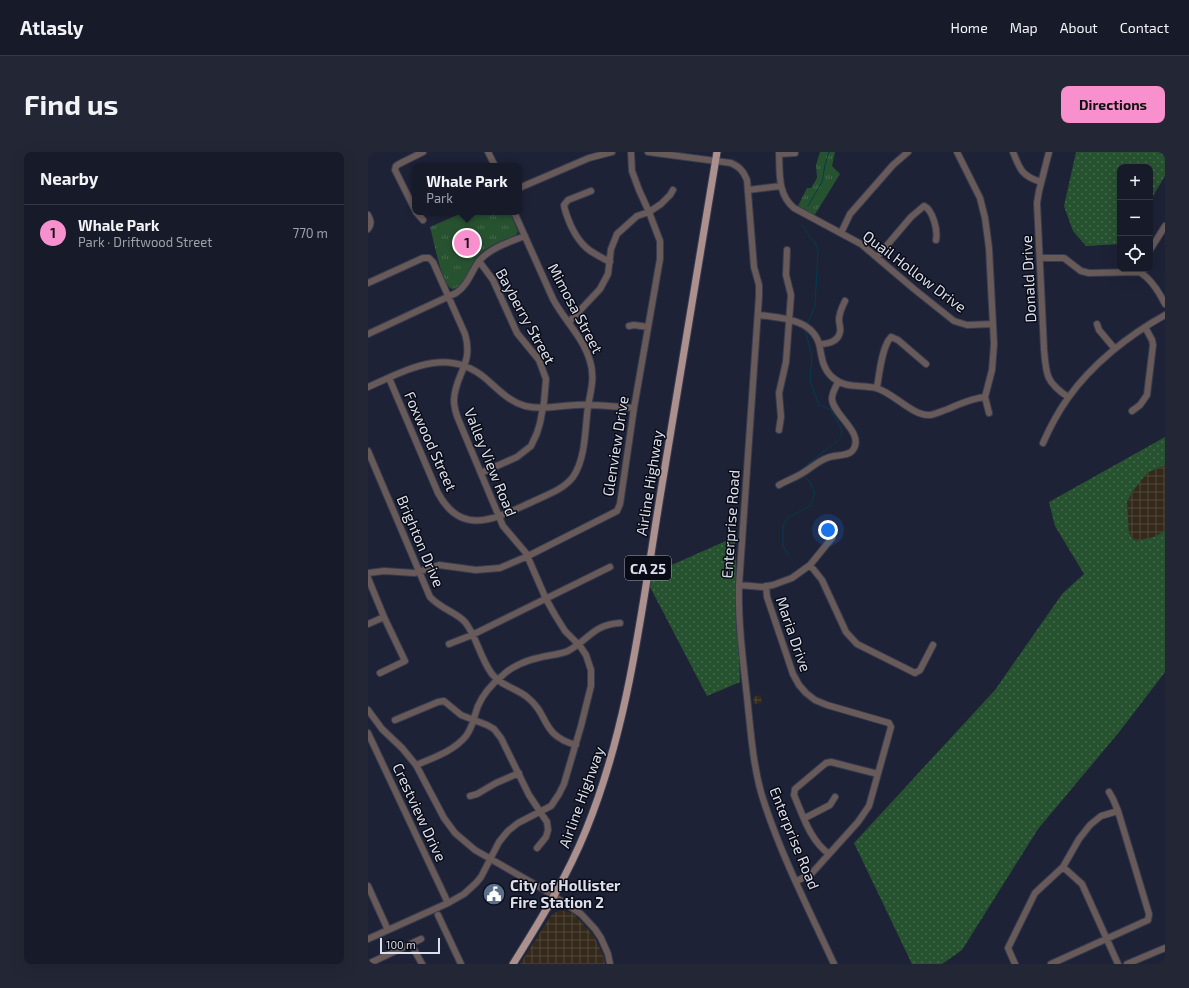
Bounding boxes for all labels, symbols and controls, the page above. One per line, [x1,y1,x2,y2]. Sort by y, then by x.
text: Atlasly [20,16,84,39]
text: Home [951,19,988,36]
text: Map [1010,19,1038,36]
text: About [1060,19,1098,36]
text: Contact [1120,19,1169,36]
button: Directions [1061,86,1165,123]
text: Find us [24,87,118,121]
popup [412,163,522,215]
map controls [1117,164,1153,272]
button: + [1117,164,1153,200]
text: Nearby [40,168,98,188]
text: Whale Park [426,172,508,190]
text: Park [426,190,453,206]
button: − [1117,200,1153,236]
text: Whale Park [78,216,159,234]
text: 1 [50,225,56,241]
text: 770 m [293,225,328,241]
street label: Quail Hollow Drive [859,226,970,317]
pin: 1 [454,228,480,258]
text: Park · Driftwood Street [78,234,212,250]
street label: Donald Drive [1017,235,1039,323]
button: locate [1117,236,1153,272]
street label: Mimosa Street [545,260,607,356]
street label: Bayberry Street [492,265,560,367]
street label: Foxwood Street [401,388,461,494]
street label: Glenview Drive [598,395,632,497]
street label: Valley View Road [461,405,521,519]
street label: Airline Highway [632,429,666,537]
street label: Enterprise Road [717,469,743,579]
street label: Brighton Drive [394,492,448,590]
your location [818,520,838,540]
road number: CA 25 [625,556,671,580]
street label: Maria Drive [773,594,815,674]
street label: Airline Highway [554,744,608,850]
street label: Crestview Drive [389,760,451,864]
street label: Enterprise Road [766,784,824,892]
place label: City of Hollister Fire Station 2 [510,876,621,911]
public building icon: City of Hollister Fire Station 2 [481,881,507,907]
scale bar [380,936,440,955]
text: 100 m [386,938,416,951]

